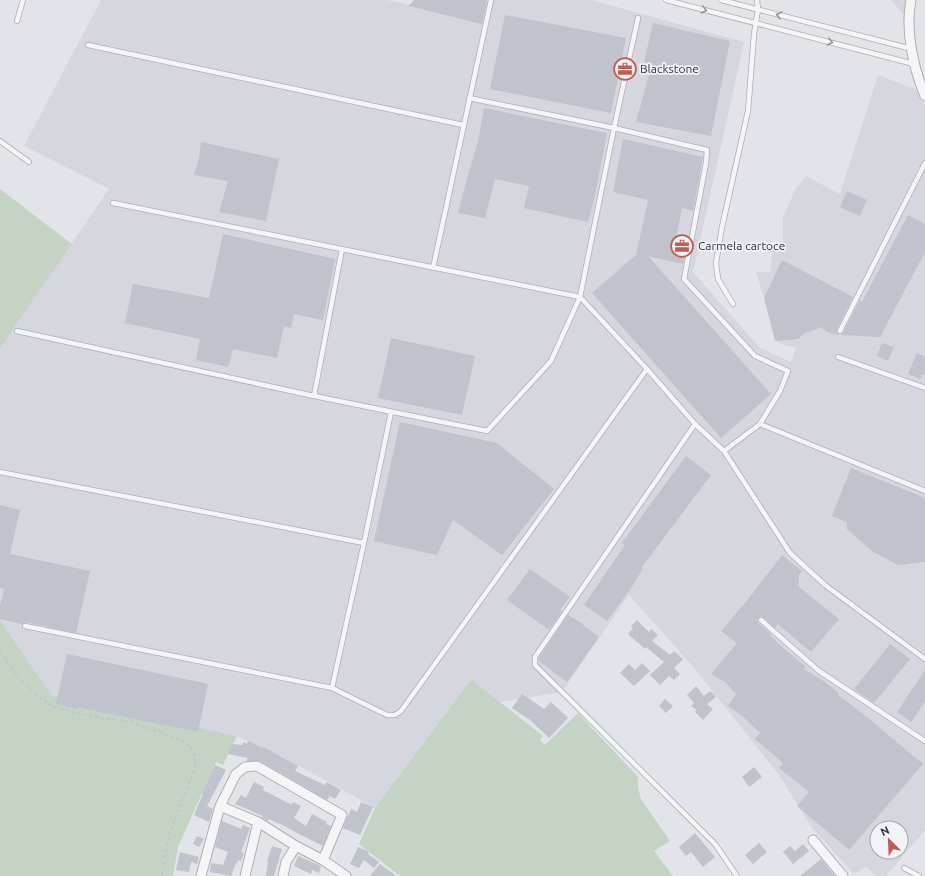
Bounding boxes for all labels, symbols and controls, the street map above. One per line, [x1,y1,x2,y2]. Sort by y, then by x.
one-way arrow [700,5,707,13]
one-way arrow [776,11,783,20]
one-way arrow [826,37,833,46]
office icon: Blackstone [612,56,638,82]
place label: Blackstone [640,62,699,75]
office icon: Carmela cartoce [669,233,695,259]
place label: Carmela cartoce [698,239,785,252]
north arrow [869,820,909,860]
text: N [879,824,891,838]

